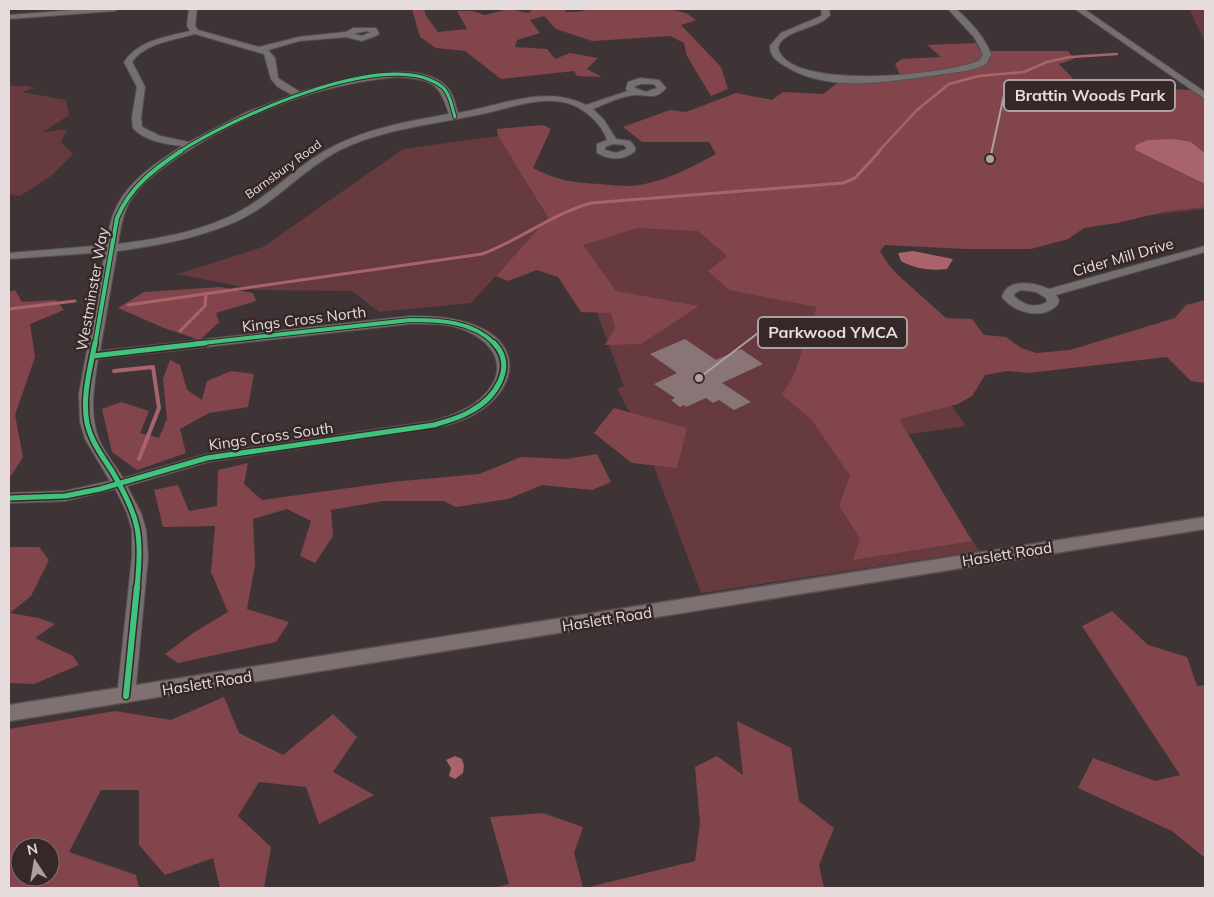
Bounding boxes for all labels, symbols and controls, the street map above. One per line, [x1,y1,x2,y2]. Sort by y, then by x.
callout: Brattin Woods Park [1004,80,1175,111]
text: Brattin Woods Park [1015,85,1166,105]
street label: Barnsbury Road [242,136,324,202]
street label: Westminster Way [72,226,112,352]
street label: Cider Mill Drive [1070,234,1176,280]
street label: Kings Cross North [241,302,367,336]
callout: Parkwood YMCA [758,317,907,348]
text: Parkwood YMCA [768,322,898,342]
street label: Kings Cross South [207,418,335,454]
street label: Haslett Road [961,538,1053,570]
street label: Haslett Road [561,603,653,635]
street label: Haslett Road [161,667,253,699]
north arrow [10,837,60,887]
text: N [25,839,39,859]

